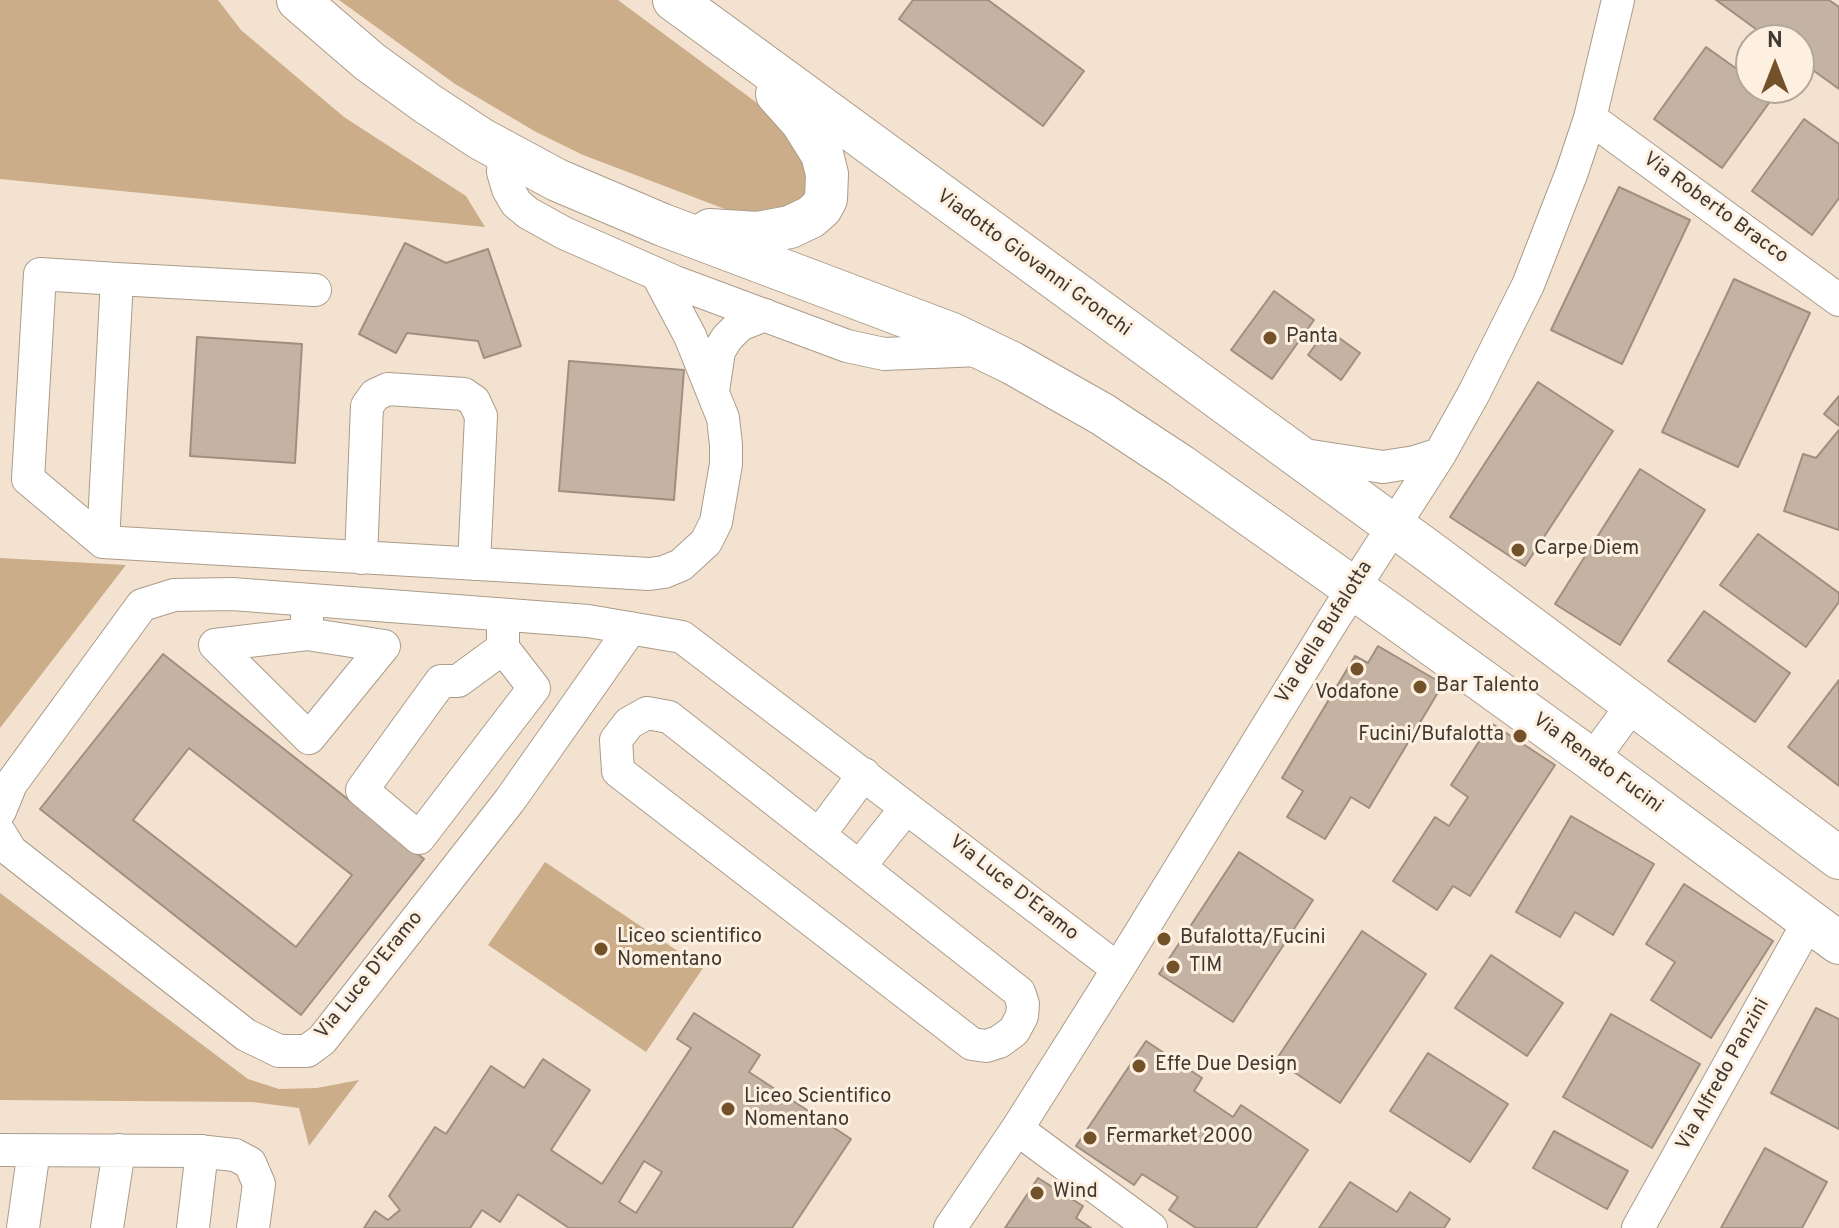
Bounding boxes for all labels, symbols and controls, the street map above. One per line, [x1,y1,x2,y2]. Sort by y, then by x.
north arrow [1735,24,1815,104]
text: N [1767,28,1783,55]
street label: Via Roberto Bracco [1638,148,1792,270]
street label: Viadotto Giovanni Gronchi [931,185,1135,343]
place label: Panta [1286,326,1338,350]
marker: Panta [1261,329,1279,347]
place label: Carpe Diem [1534,538,1639,562]
marker: Carpe Diem [1509,541,1527,559]
street label: Via della Bufalotta [1271,557,1379,709]
marker: Vodafone [1348,660,1366,678]
place label: Bar Talento [1436,675,1539,699]
marker: Bar Talento [1411,678,1429,696]
place label: Vodafone [1315,682,1399,706]
street label: Via Renato Fucini [1527,709,1667,819]
place label: Fucini/Bufalotta [1358,724,1504,748]
marker: Fucini/Bufalotta [1511,727,1529,745]
street label: Via Luce D'Eramo [943,831,1083,947]
street label: Via Luce D'Eramo [311,907,429,1045]
place label: Liceo scientifico Nomentano [617,926,762,973]
place label: Bufalotta/Fucini [1180,927,1326,951]
marker: Bufalotta/Fucini [1155,930,1173,948]
marker: Liceo scientifico Nomentano [592,940,610,958]
place label: TIM [1189,955,1222,979]
marker: TIM [1164,958,1182,976]
street label: Via Alfredo Panzini [1672,995,1776,1155]
place label: Effe Due Design [1155,1054,1297,1078]
marker: Effe Due Design [1130,1057,1148,1075]
place label: Liceo Scientifico Nomentano [744,1086,891,1133]
marker: Liceo Scientifico Nomentano [719,1100,737,1118]
place label: Fermarket 2000 [1106,1126,1253,1150]
marker: Fermarket 2000 [1081,1129,1099,1147]
place label: Wind [1053,1181,1098,1205]
marker: Wind [1028,1184,1046,1202]

